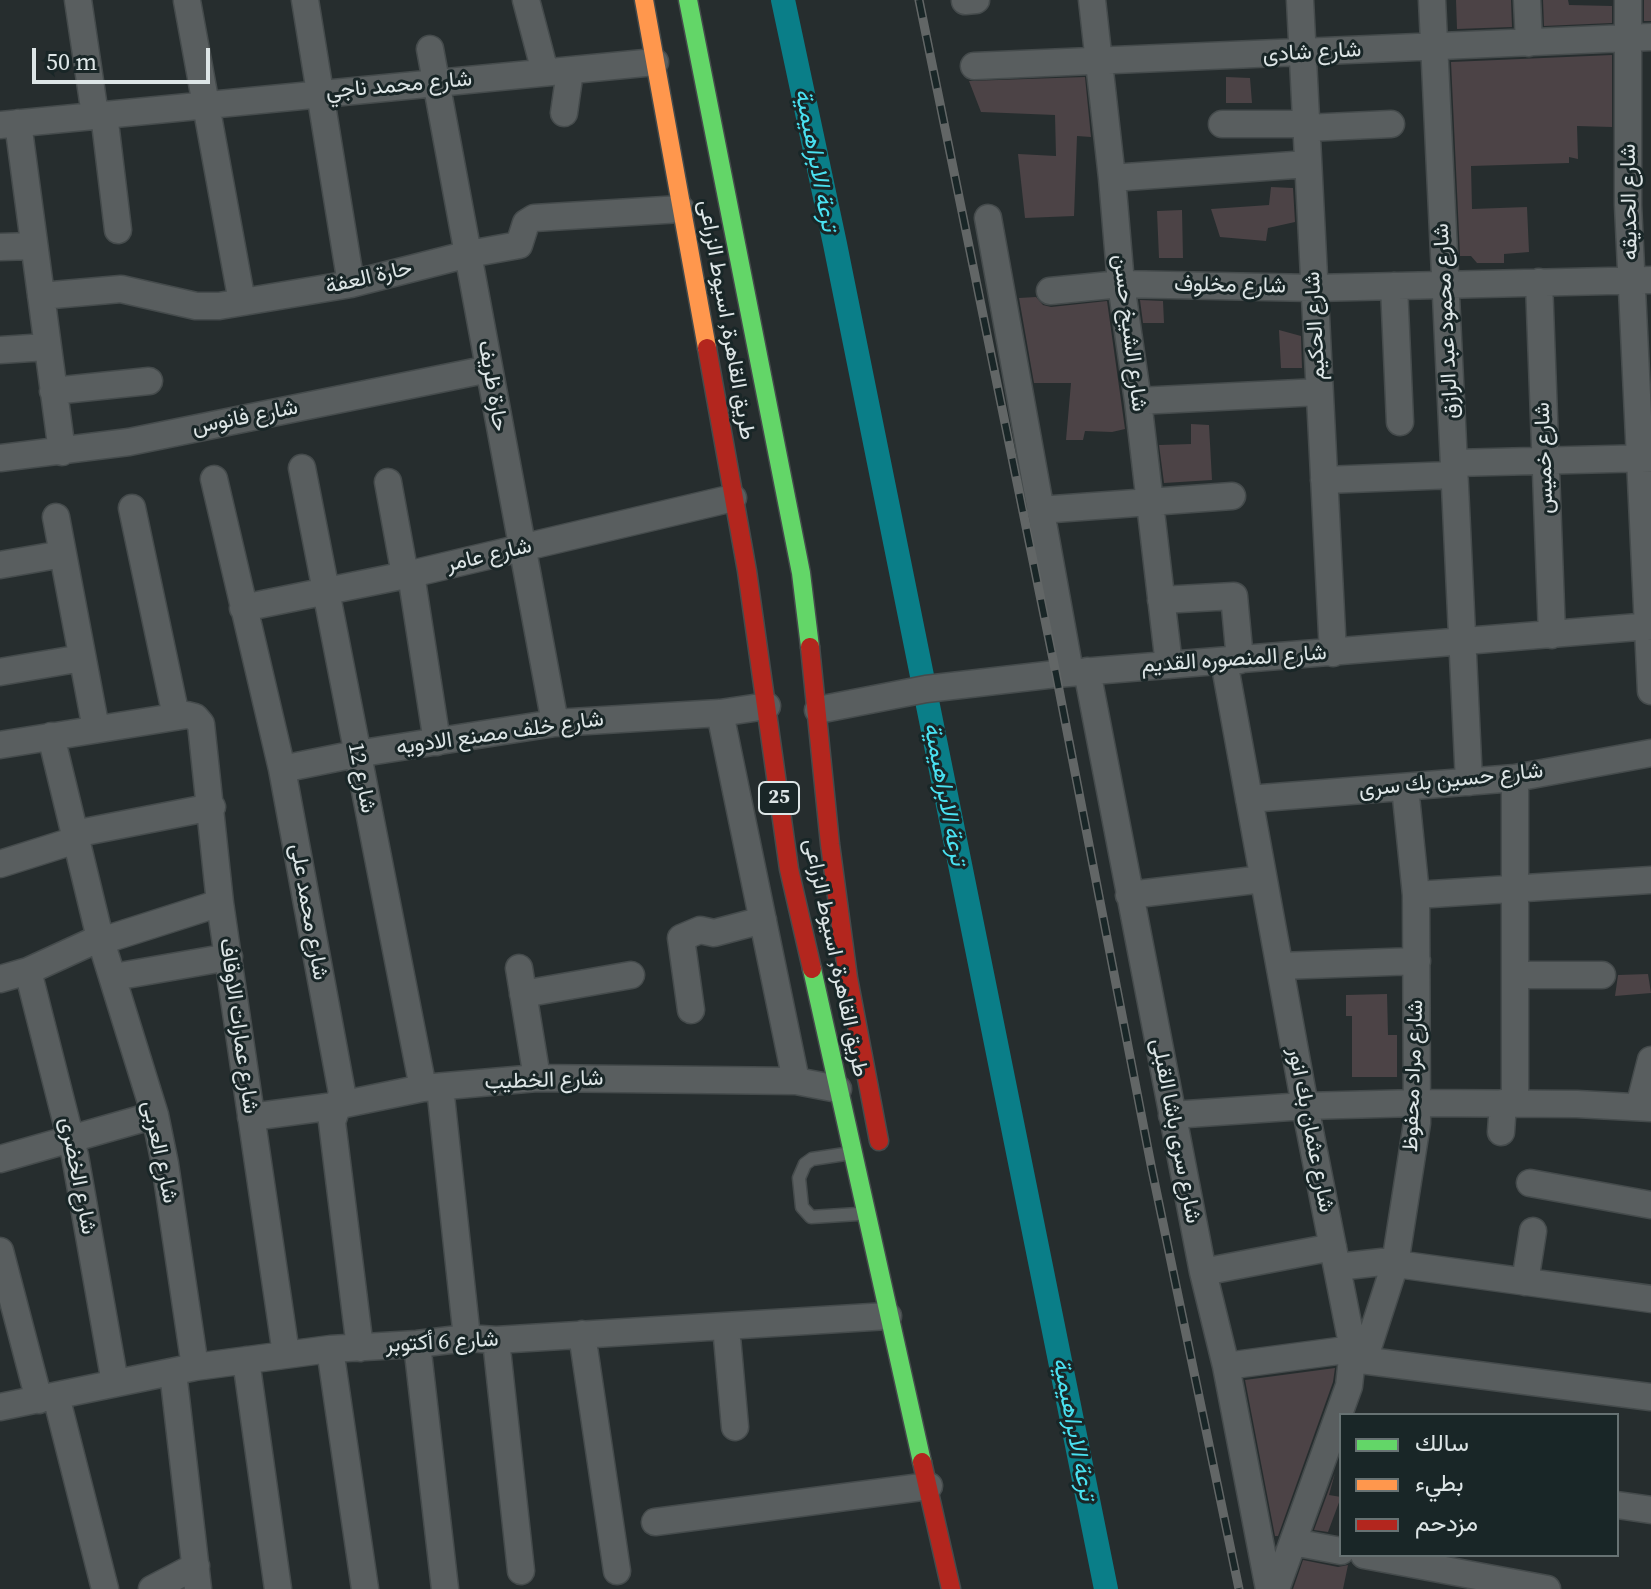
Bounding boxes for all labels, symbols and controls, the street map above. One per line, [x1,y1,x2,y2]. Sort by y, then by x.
scale bar [36,32,214,82]
street label: شارع شادى [1262,37,1362,69]
text: 50 m [46,45,97,78]
street label: شارع محمد ناجي [325,66,473,106]
water label: ترعة الابراهيمية [787,86,843,234]
street label: شارع الحديقه [1616,143,1644,261]
street label: طريق القاهرة, اسيوط الزراعى [692,198,760,442]
street label: شارع محمود عبد الرازق [1429,223,1465,419]
street label: شارع الشيخ حسن [1106,253,1152,413]
street label: حارة العفة [323,255,415,301]
street label: شارع الحكيم [1300,271,1332,381]
street label: شارع مخلوف [1174,272,1286,300]
street label: حارة ظريف [471,339,513,433]
street label: شارع فانوس [190,395,300,441]
street label: شارع خميس [1530,402,1560,514]
street label: شارع عامر [444,533,534,579]
street label: شارع المنصوره القديم [1141,640,1327,680]
street label: شارع خلف مصنع الادويه [395,706,605,762]
water label: ترعة الابراهيمية [916,720,972,868]
street label: شارع 12 [341,740,381,816]
street label: شارع حسين بك سرى [1357,758,1545,804]
road number: 25 [759,782,799,814]
street label: طريق القاهرة, اسيوط الزراعى [797,836,873,1080]
street label: شارع محمد على [283,842,333,982]
street label: شارع عمارات الاوقاف [213,937,263,1115]
street label: شارع مراد محفوظ [1398,999,1430,1153]
street label: شارع سرى باشا القبلى [1144,1036,1206,1226]
street label: شارع عثمان بك انور [1281,1045,1339,1215]
street label: شارع الخطيب [484,1066,604,1096]
street label: شارع العربى [135,1098,183,1206]
street label: شارع الخضرى [53,1115,101,1237]
street label: شارع 6 أكتوبر [385,1327,499,1359]
water label: ترعة الابراهيمية [1045,1355,1101,1503]
legend [1339,1413,1619,1557]
text: سالك [1415,1426,1469,1459]
text: بطيء [1415,1466,1464,1499]
text: مزدحم [1415,1506,1478,1539]

